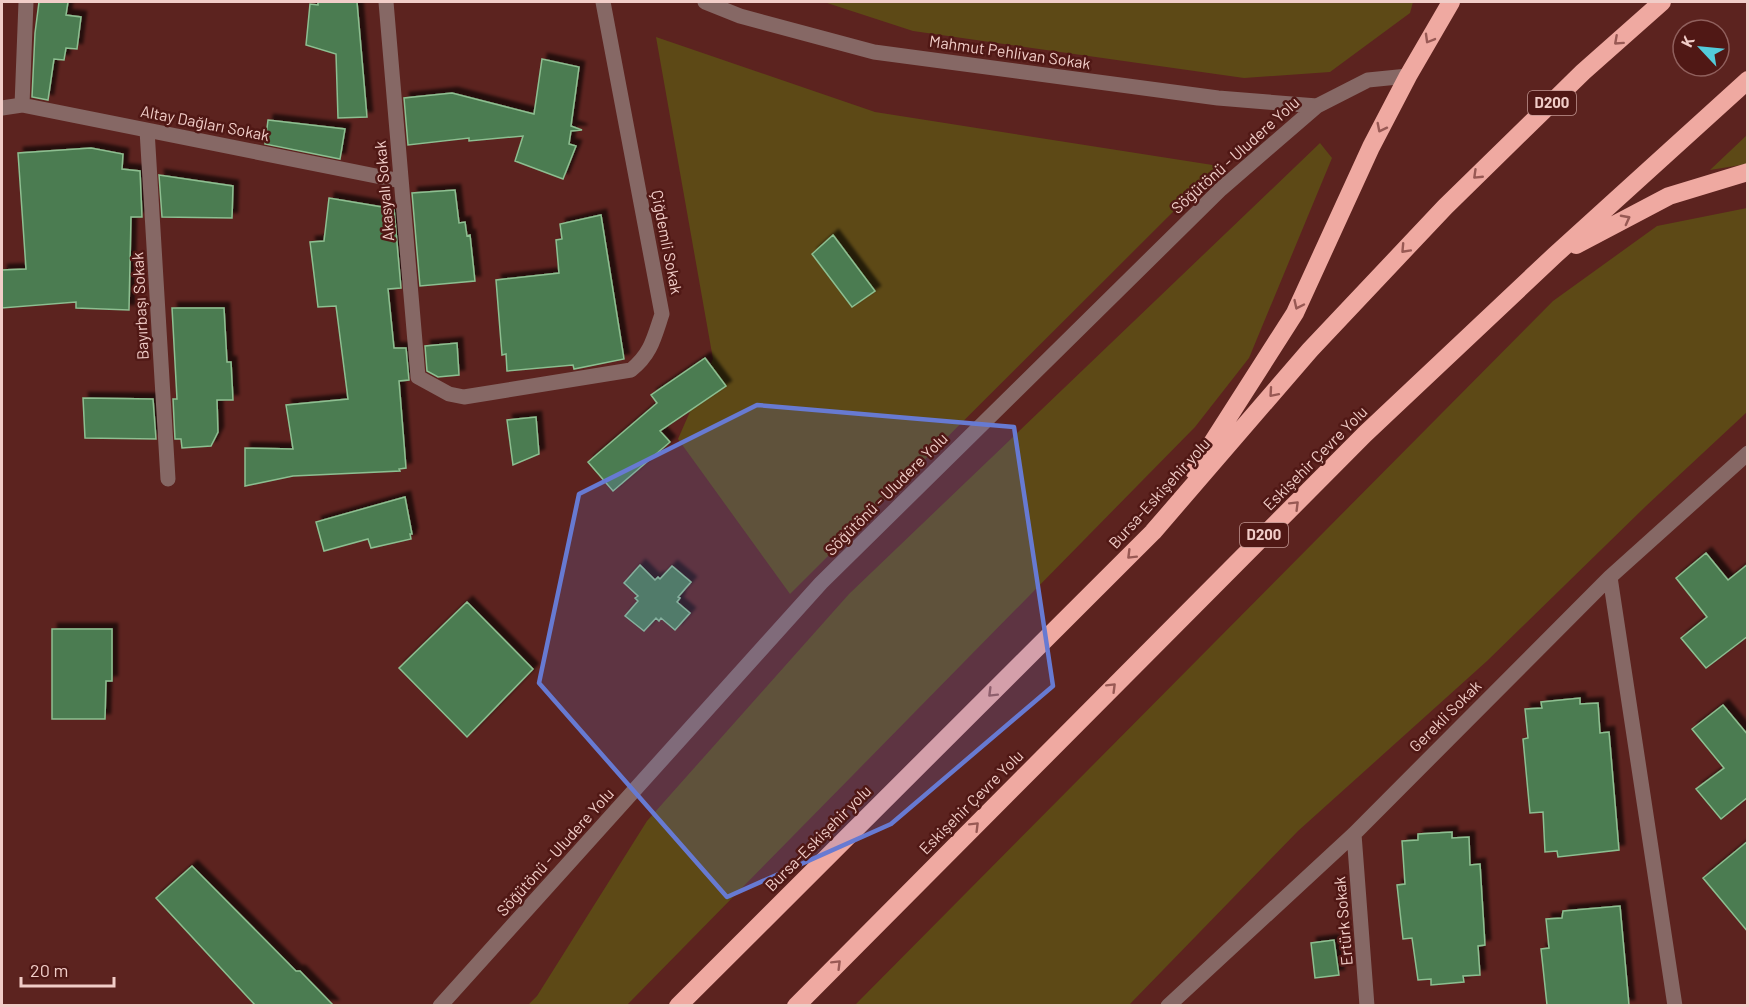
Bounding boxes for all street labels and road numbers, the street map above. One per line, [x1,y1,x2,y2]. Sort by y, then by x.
street label: Mahmut Pehlivan Sokak [928,31,1092,72]
road number: D200 [1528,91,1576,115]
street label: Söğütönü - Uludere Yolu [1167,92,1303,217]
street label: Altay Dağları Sokak [139,101,271,144]
street label: Akasyalı Sokak [370,140,397,242]
street label: Çiğdemli Sokak [648,188,687,296]
street label: Bayırbaşı Sokak [127,252,152,360]
street label: Eskişehir Çevre Yolu [1259,402,1371,514]
street label: Söğütönü - Uludere Yolu [820,428,951,559]
street label: Bursa-Eskişehir yolu [1104,434,1213,552]
road number: D200 [1240,523,1288,547]
street label: Gerekli Sokak [1405,676,1484,755]
street label: Eskişehir Çevre Yolu [915,746,1027,858]
street label: Bursa-Eskişehir yolu [761,781,875,895]
street label: Söğütönü - Uludere Yolu [492,784,617,920]
street label: Ertürk Sokak [1329,876,1356,966]

